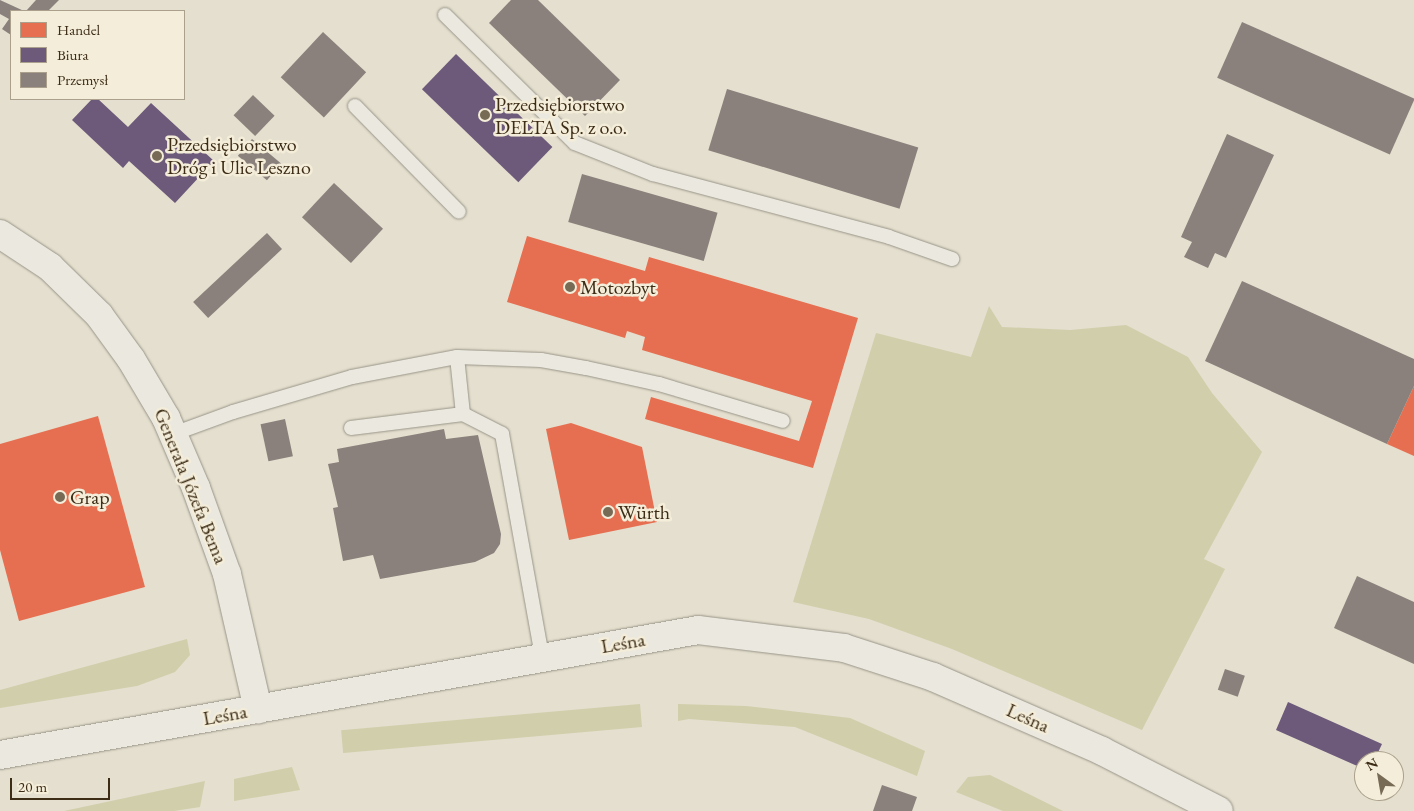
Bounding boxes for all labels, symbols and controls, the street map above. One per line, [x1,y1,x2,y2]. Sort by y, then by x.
legend [10,10,185,100]
text: Handel [57,20,100,39]
text: Biura [57,45,88,64]
text: Przemysł [57,70,108,89]
place label: Przedsiębiorstwo DELTA Sp. z o.o. [495,92,627,139]
marker: Przedsiębiorstwo DELTA Sp. z o.o. [479,109,491,121]
place label: Przedsiębiorstwo Dróg i Ulic Leszno [167,132,311,179]
marker: Przedsiębiorstwo Dróg i Ulic Leszno [151,150,163,162]
place label: Motozbyt [580,275,656,299]
marker: Motozbyt [564,281,576,293]
street label: Generała Józefa Bema [149,405,233,567]
place label: Grap [70,485,110,509]
marker: Grap [54,491,66,503]
place label: Würth [618,500,670,524]
marker: Würth [602,506,614,518]
street label: Leśna [599,627,647,659]
street label: Leśna [1003,698,1053,738]
street label: Leśna [201,699,249,731]
north arrow [1354,751,1404,801]
text: N [1362,753,1381,775]
scale bar [12,768,112,800]
text: 20 m [18,777,47,796]

